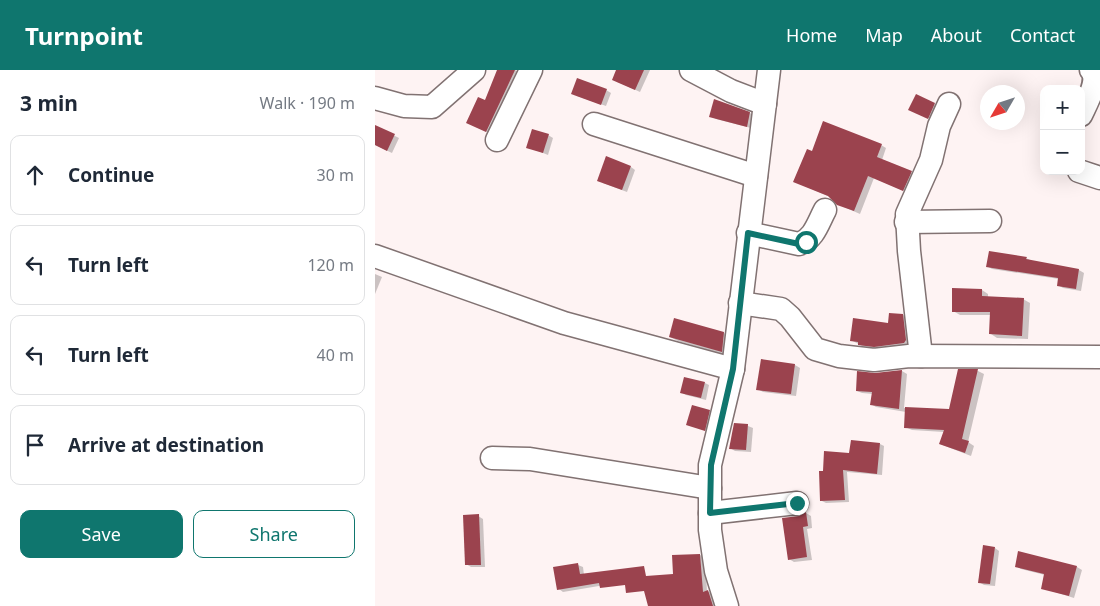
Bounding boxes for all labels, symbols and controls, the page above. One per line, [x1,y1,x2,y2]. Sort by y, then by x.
text: Turnpoint [25,19,143,52]
text: Home [786,23,837,47]
text: Map [865,23,903,47]
text: About [931,23,982,47]
text: Contact [1010,23,1075,47]
north arrow [980,85,1025,130]
map controls [1040,85,1085,175]
button: + [1040,85,1085,130]
text: 3 min [20,89,78,117]
text: Walk · 190 m [260,92,355,114]
button: − [1040,130,1085,175]
icon: ahead [21,161,49,189]
text: Continue [68,162,154,188]
text: 30 m [317,164,354,186]
route start [795,231,818,254]
icon: left [21,251,49,279]
text: Turn left [68,252,149,278]
text: 120 m [307,254,354,276]
icon: left [21,341,49,369]
text: Turn left [68,342,149,368]
text: 40 m [317,344,354,366]
icon: arrive [21,431,49,459]
text: Arrive at destination [68,432,264,458]
route end [786,492,809,515]
button: Save [20,510,183,558]
button: Share [193,510,355,558]

